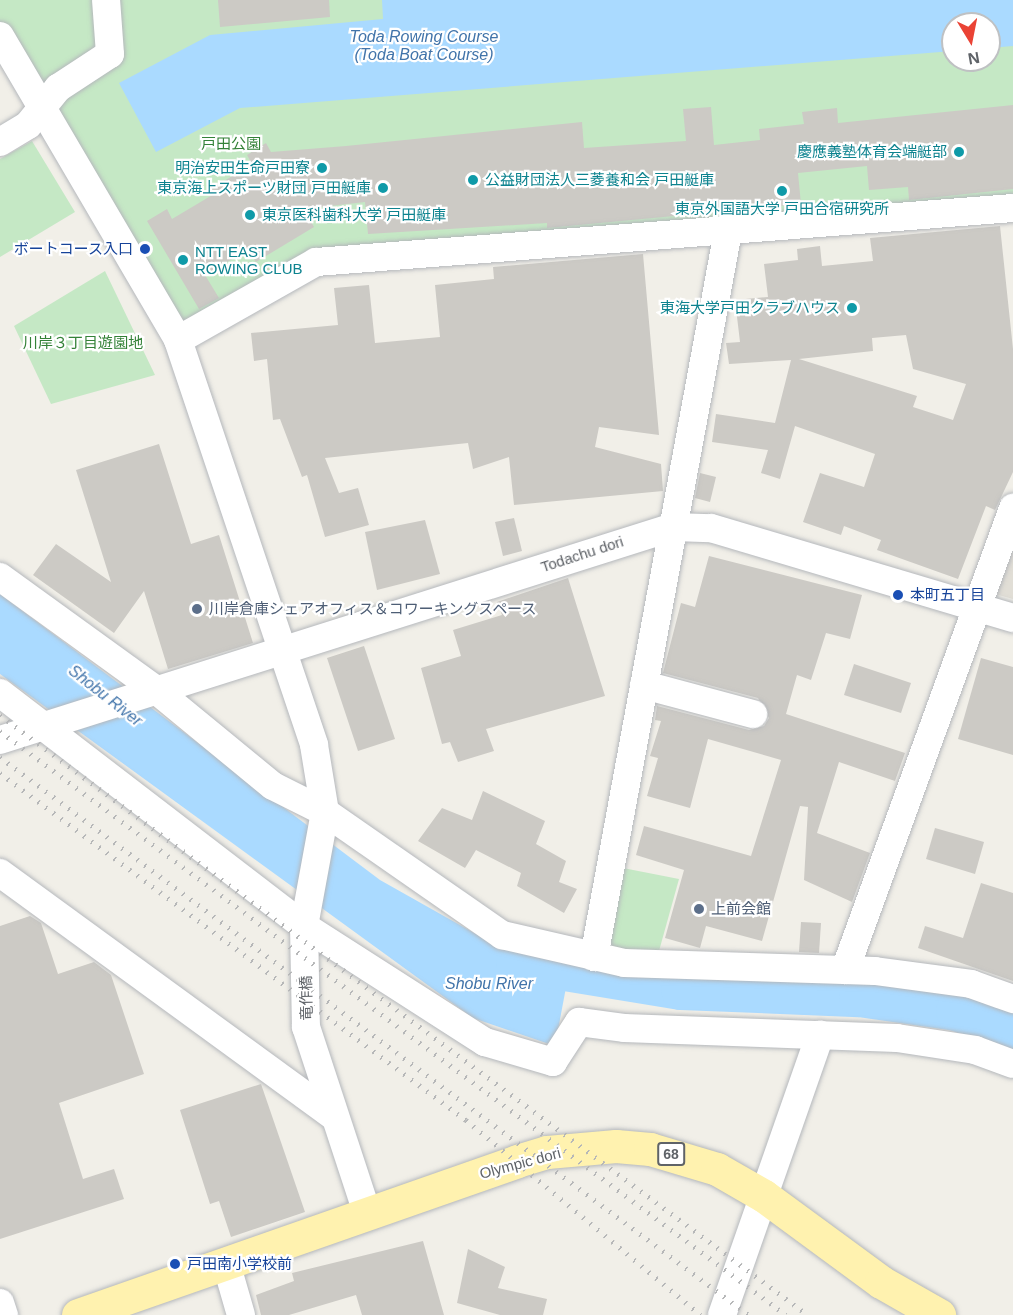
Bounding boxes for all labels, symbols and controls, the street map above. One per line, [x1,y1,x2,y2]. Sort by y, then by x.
north arrow [941,12,1001,72]
water label: Toda Rowing Course (Toda Boat Course) [350,27,498,65]
text: N [967,49,981,68]
park label: 戸田公園 [201,135,261,153]
place label: 慶應義塾体育会端艇部 [797,143,947,161]
marker: 慶應義塾体育会端艇部 [952,145,966,159]
place label: 明治安田生命戸田寮 [175,159,310,177]
marker: 明治安田生命戸田寮 [315,161,329,175]
place label: 公益財団法人三菱養和会 戸田艇庫 [485,171,714,189]
marker: 公益財団法人三菱養和会 戸田艇庫 [466,173,480,187]
place label: 東京海上スポーツ財団 戸田艇庫 [157,179,371,197]
marker: 東京海上スポーツ財団 戸田艇庫 [376,181,390,195]
marker: 東京外国語大学 戸田合宿研究所 [775,184,789,198]
place label: 東京外国語大学 戸田合宿研究所 [675,200,889,218]
place label: 東京医科歯科大学 戸田艇庫 [262,206,446,224]
marker: 東京医科歯科大学 戸田艇庫 [243,208,257,222]
place label: ボートコース入口 [13,240,133,258]
marker: ボートコース入口 [138,242,152,256]
place label: NTT EAST ROWING CLUB [195,242,303,277]
marker: NTT EAST ROWING CLUB [176,253,190,267]
place label: 東海大学戸田クラブハウス [660,299,840,317]
marker: 東海大学戸田クラブハウス [845,301,859,315]
park label: 川岸３丁目遊園地 [23,334,143,352]
street label: Todachu dori [538,532,626,576]
place label: 本町五丁目 [910,586,985,604]
marker: 本町五丁目 [891,588,905,602]
place label: 川岸倉庫シェアオフィス＆コワーキングスペース [209,600,539,618]
marker: 川岸倉庫シェアオフィス＆コワーキングスペース [190,602,204,616]
water label: Shobu River [64,661,146,731]
place label: 上前会館 [711,900,771,918]
marker: 上前会館 [692,902,706,916]
water label: Shobu River [445,974,533,994]
street label: 竜作橋 [297,975,315,1021]
road number: 68 [656,1143,686,1165]
street label: Olympic dori [477,1144,563,1182]
place label: 戸田南小学校前 [187,1255,292,1273]
marker: 戸田南小学校前 [168,1257,182,1271]

